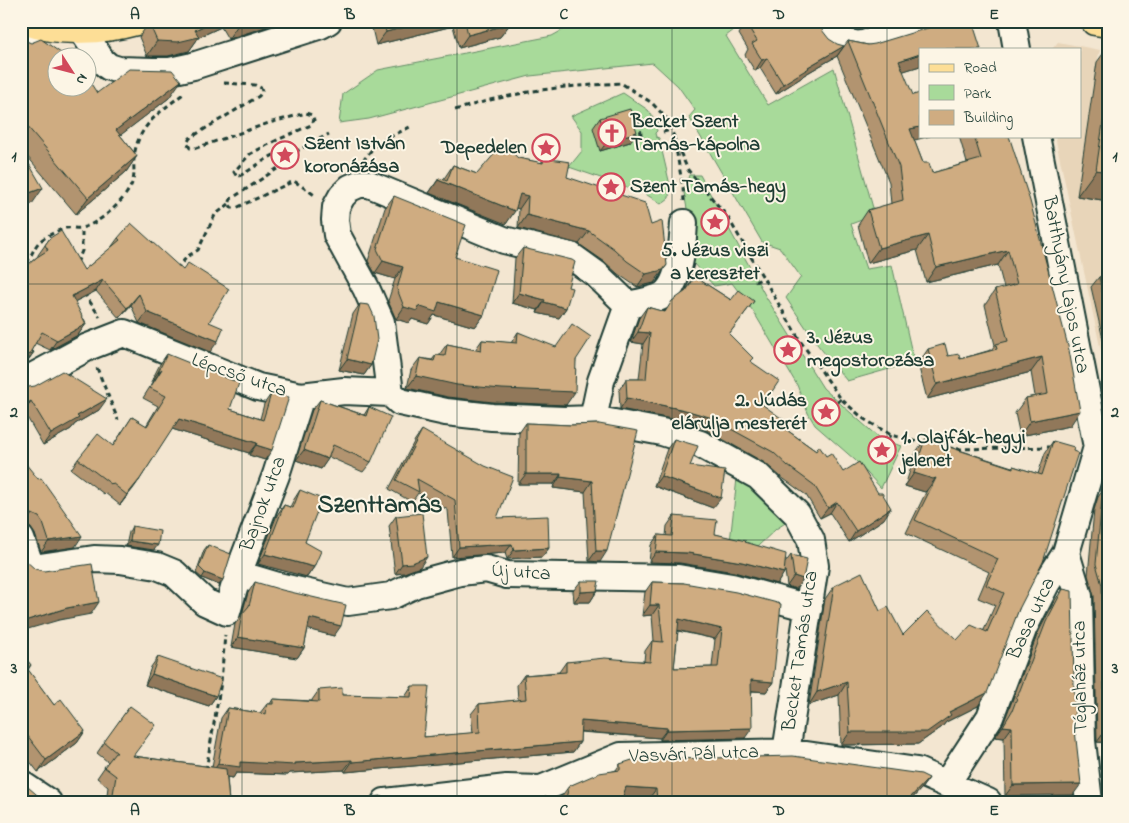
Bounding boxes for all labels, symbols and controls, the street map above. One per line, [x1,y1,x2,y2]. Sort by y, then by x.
text: A [130,3,140,27]
text: B [344,3,356,27]
text: C [560,3,569,27]
text: D [772,3,785,27]
text: E [989,3,999,27]
north arrow [48,48,98,98]
legend [919,48,1082,138]
text: Road [964,57,997,79]
text: N [70,69,93,89]
text: Park [964,83,992,105]
text: Building [963,107,1013,130]
place label: Becket Szent Tamás-kápolna [630,108,760,160]
church icon: Becket Szent Tamás-kápolna [597,118,627,148]
place label: Szent István koronázása [304,130,405,182]
place icon: Depedelen [531,133,561,163]
place label: Depedelen [440,134,527,163]
place icon: Szent István koronázása [270,140,300,170]
text: 1 [11,145,17,169]
text: 1 [1112,145,1118,169]
place icon: Szent Tamás-hegy [596,172,626,202]
place label: Szent Tamás-hegy [630,173,786,203]
street label: Batthyány Lajos utca [1033,193,1096,376]
place icon: 5. Jézus viszi a keresztet [700,207,730,237]
place label: 5. Jézus viszi a keresztet [661,237,769,289]
place label: 3. Jézus megostorozása [806,324,934,377]
place icon: 3. Jézus megostorozása [773,335,803,365]
street label: Lépcső utca [187,346,291,406]
place label: 2. Júdás elárulja mesterét [672,387,807,439]
place icon: 2. Júdás elárulja mesterét [811,397,841,427]
text: 2 [9,401,18,425]
text: 2 [1110,401,1119,425]
place label: 1. Olajfák-hegyi jelenet [898,424,1026,476]
place icon: 1. Olajfák-hegyi jelenet [867,435,897,465]
street label: Bajnok utca [233,452,295,557]
district label: Szenttamás [317,488,443,524]
street label: Új utca [490,556,552,590]
street label: Becket Tamás utca [775,569,827,734]
street label: Basa utca [1000,573,1064,666]
street label: Téglaház utca [1066,620,1097,734]
text: 3 [10,657,18,681]
text: 3 [1111,657,1119,681]
street label: Vasvári Pál utca [628,738,759,772]
text: A [130,799,140,823]
text: B [344,799,356,823]
text: C [560,799,569,823]
text: D [772,799,785,823]
text: E [989,799,999,823]

